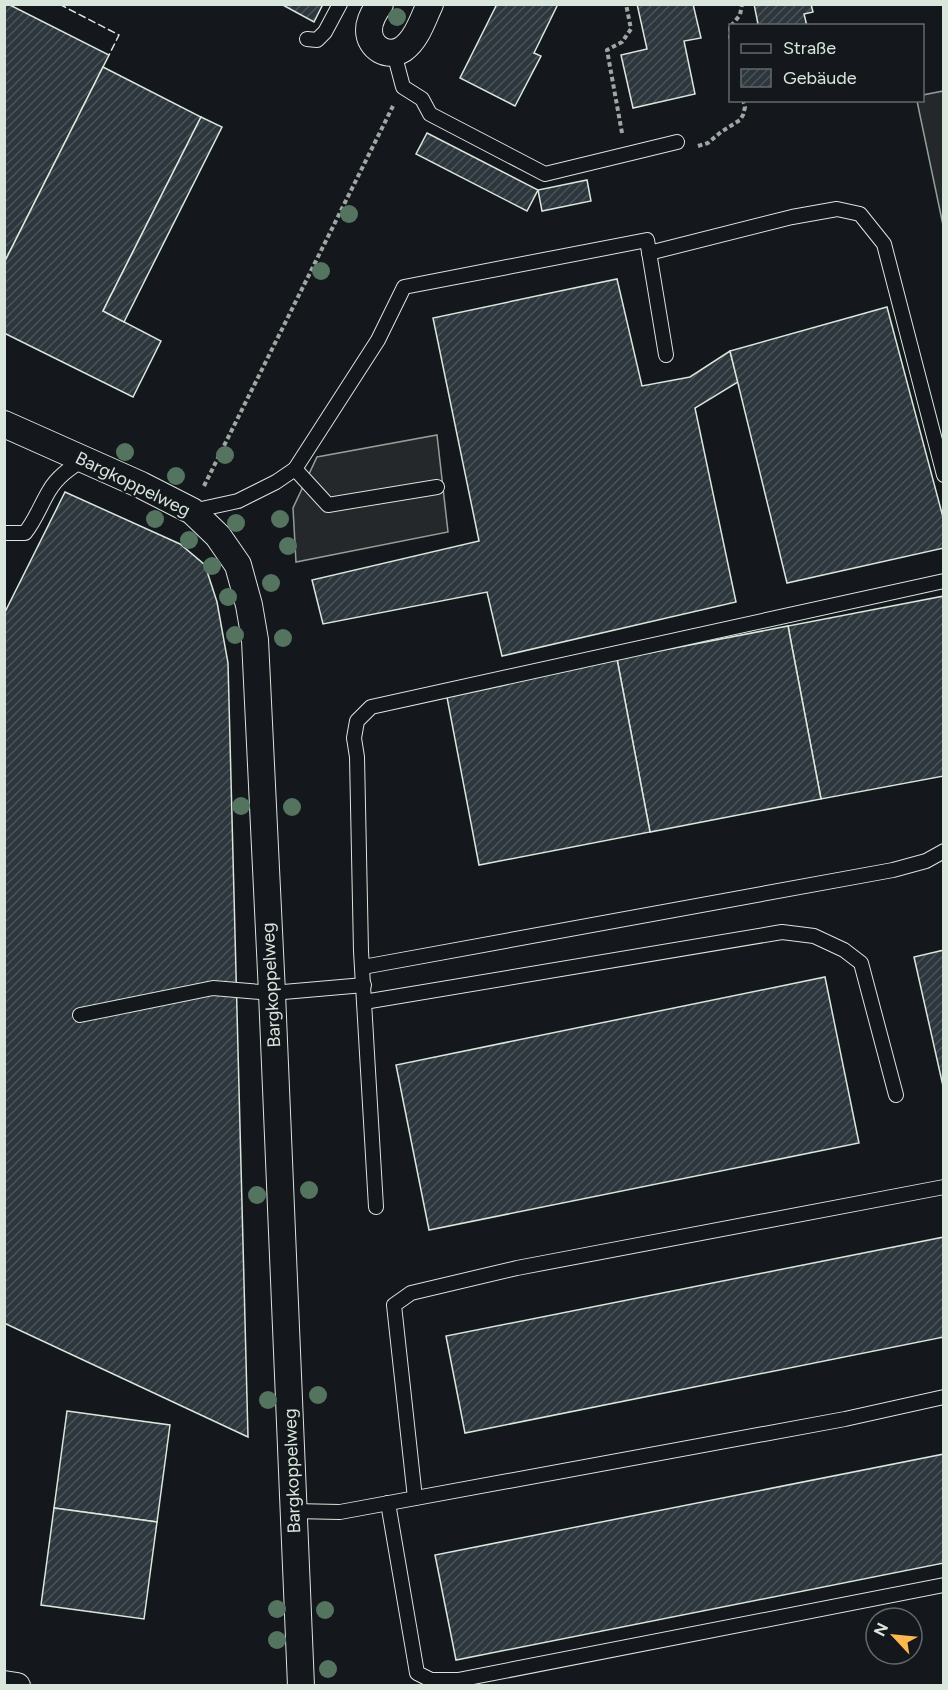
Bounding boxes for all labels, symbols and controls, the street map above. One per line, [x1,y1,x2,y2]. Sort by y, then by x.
legend [729,24,924,102]
text: Straße [783,37,836,59]
text: Gebäude [783,67,857,89]
street label: Bargkoppelweg [72,447,194,521]
street label: Bargkoppelweg [257,922,285,1048]
street label: Bargkoppelweg [279,1408,305,1534]
north arrow [864,1606,924,1666]
text: N [870,1620,892,1639]

